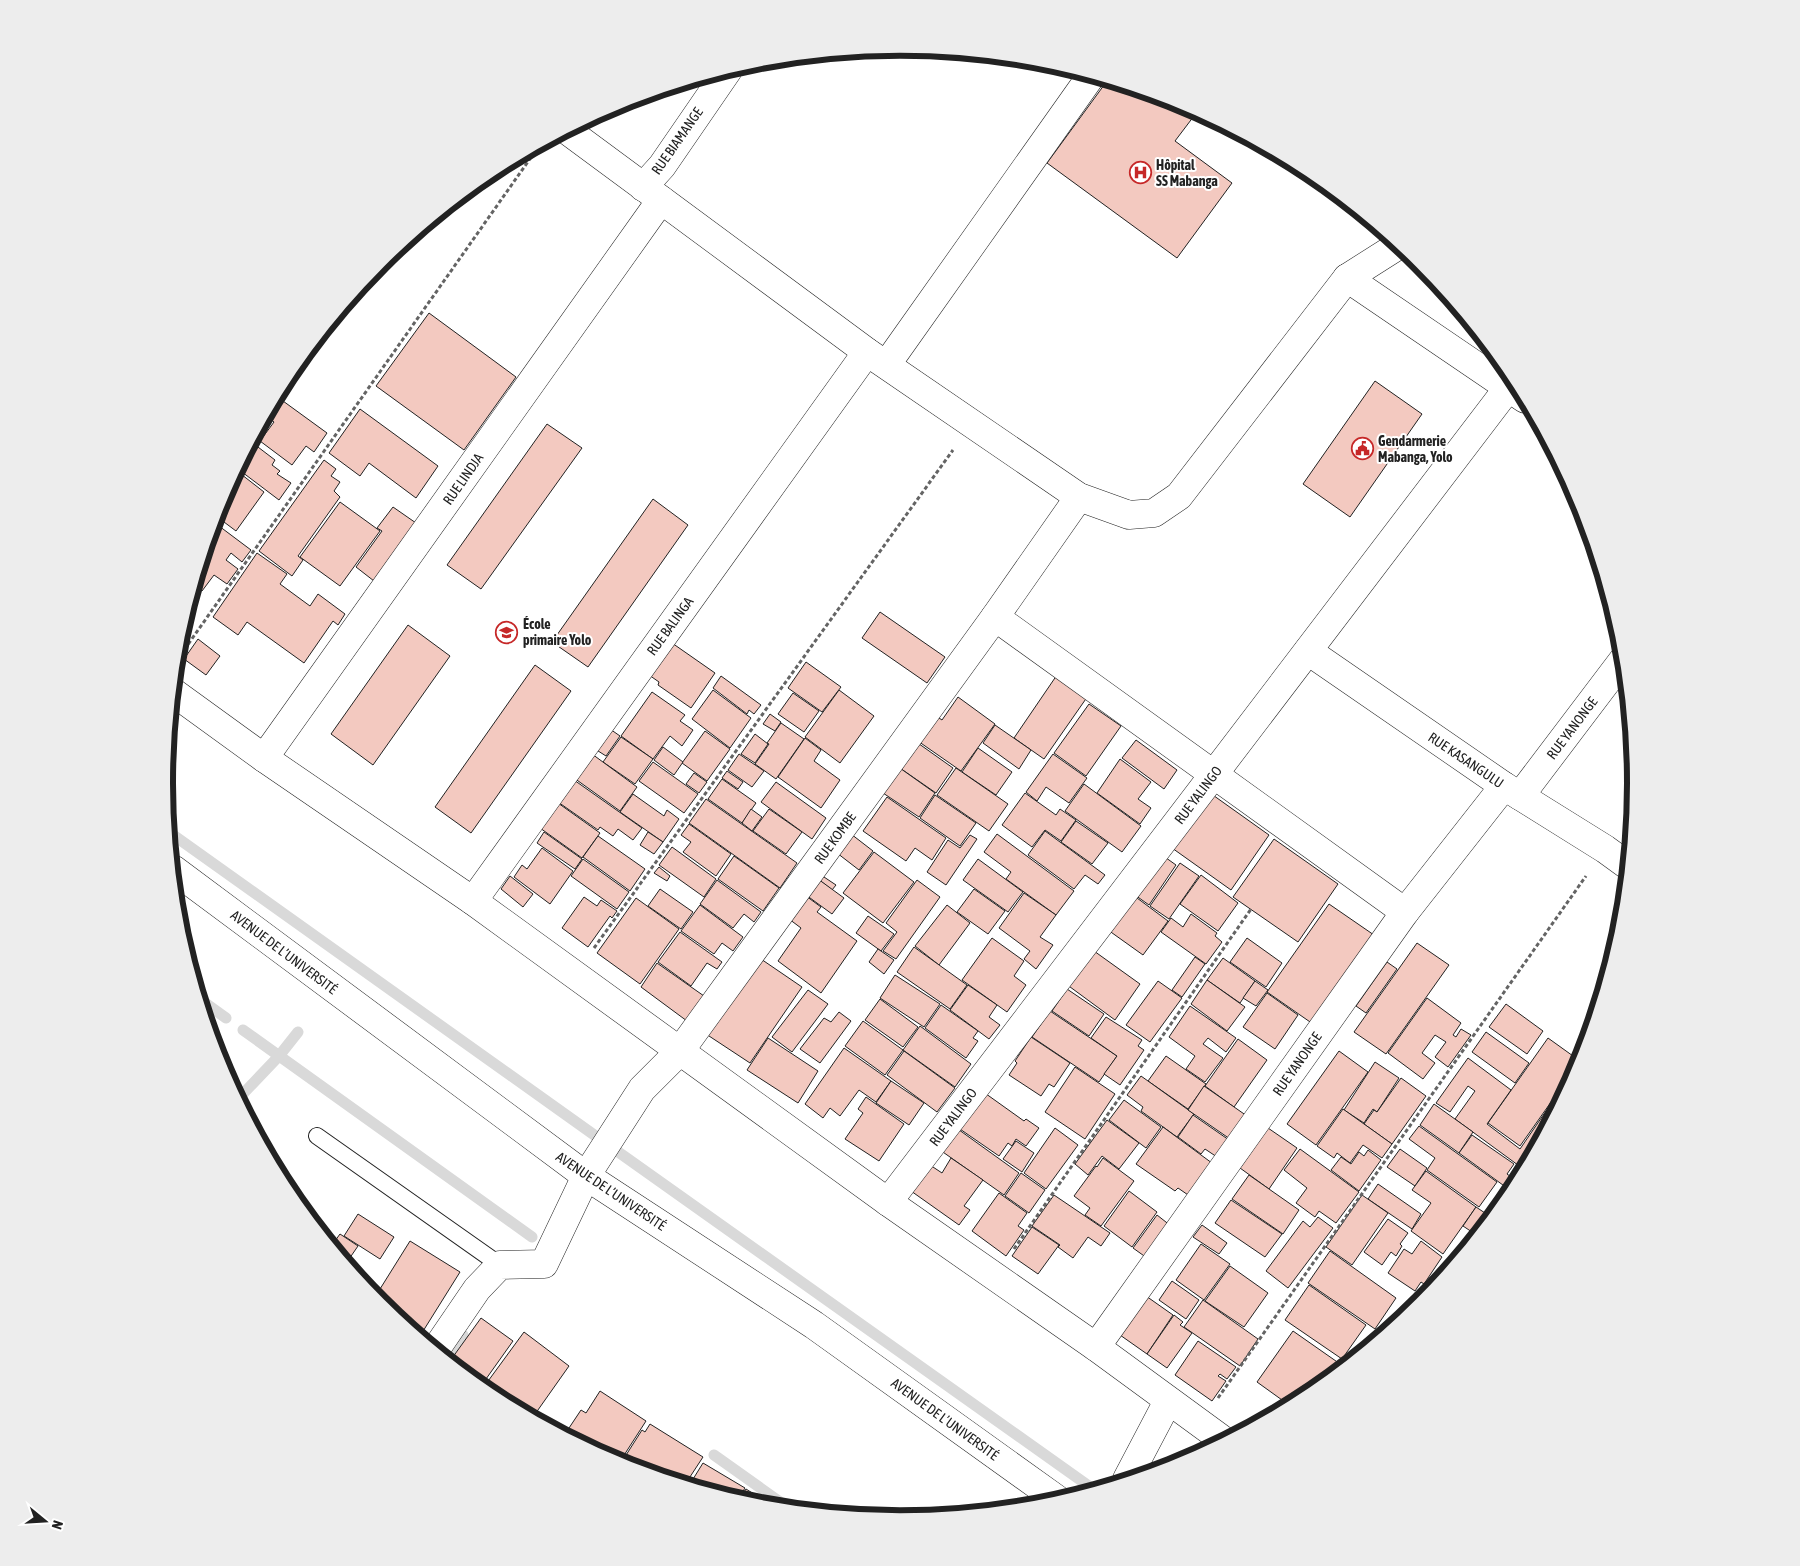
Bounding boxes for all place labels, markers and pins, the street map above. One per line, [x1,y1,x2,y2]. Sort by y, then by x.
place label: Hôpital SS Mabanga [1156,157,1218,189]
hospital icon: Hôpital SS Mabanga [1128,161,1152,185]
place label: Gendarmerie Mabanga, Yolo [1378,433,1453,465]
public building icon: Gendarmerie Mabanga, Yolo [1350,437,1374,461]
place label: École primaire Yolo [523,616,592,648]
school or university icon: École primaire Yolo [495,620,519,644]

